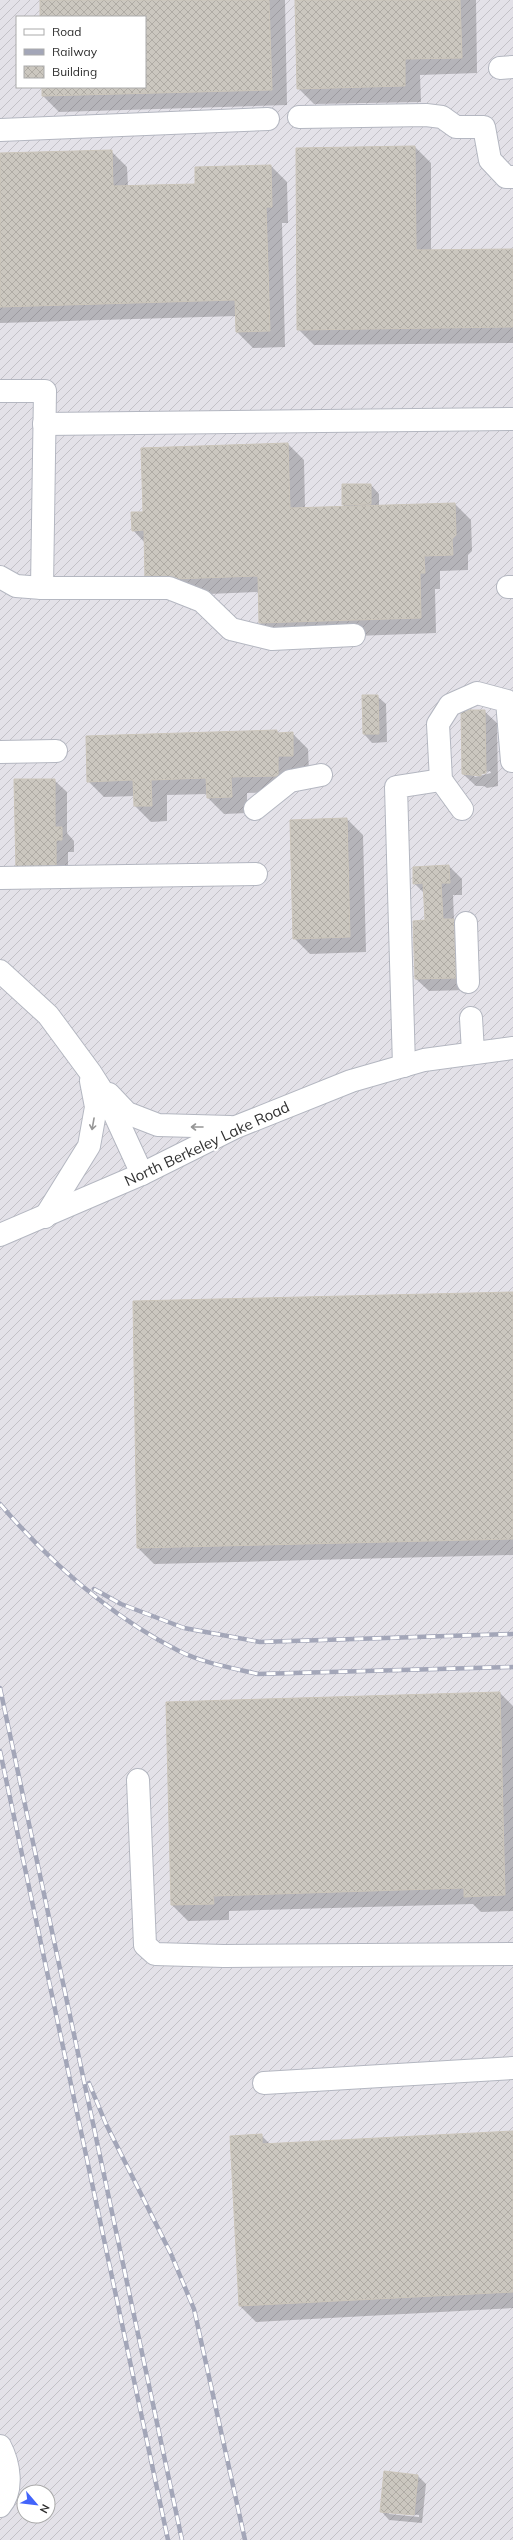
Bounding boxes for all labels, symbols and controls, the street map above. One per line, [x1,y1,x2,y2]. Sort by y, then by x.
legend [16,16,146,88]
text: Road [52,24,81,39]
text: Railway [52,44,98,59]
text: Building [52,64,97,79]
street label: North Berkeley Lake Road [121,1097,292,1190]
one-way arrow [89,1117,97,1130]
one-way arrow [191,1123,204,1131]
north arrow [16,2484,56,2524]
text: N [37,2502,53,2516]

